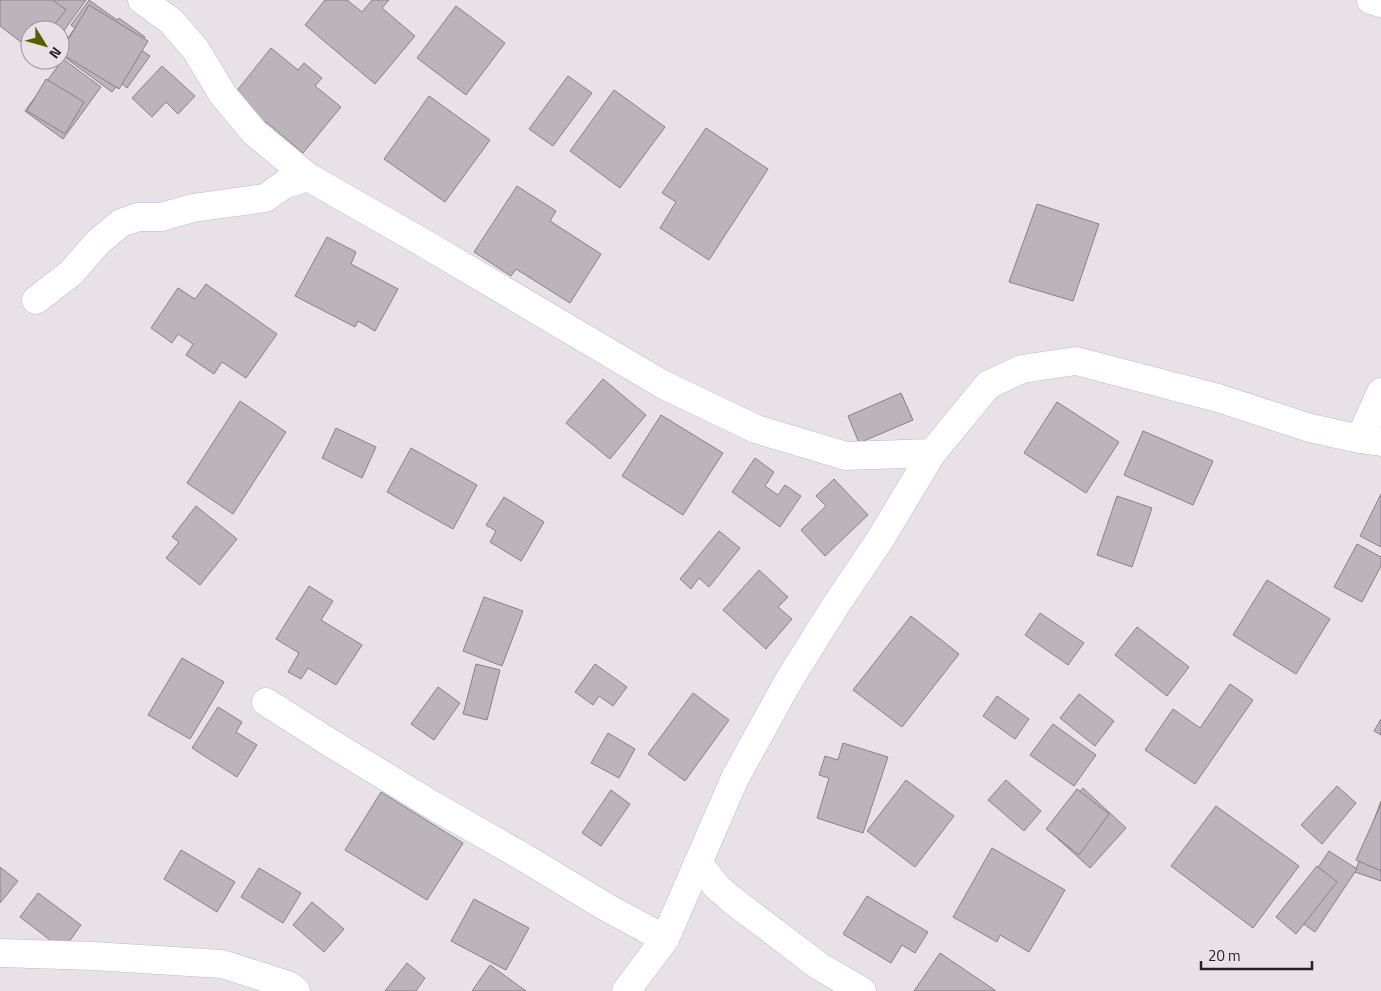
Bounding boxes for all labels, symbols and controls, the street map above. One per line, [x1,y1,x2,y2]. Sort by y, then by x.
north arrow [20,20,70,70]
text: N [44,43,67,63]
scale bar [1201,938,1312,970]
text: 20 m [1208,944,1241,967]

